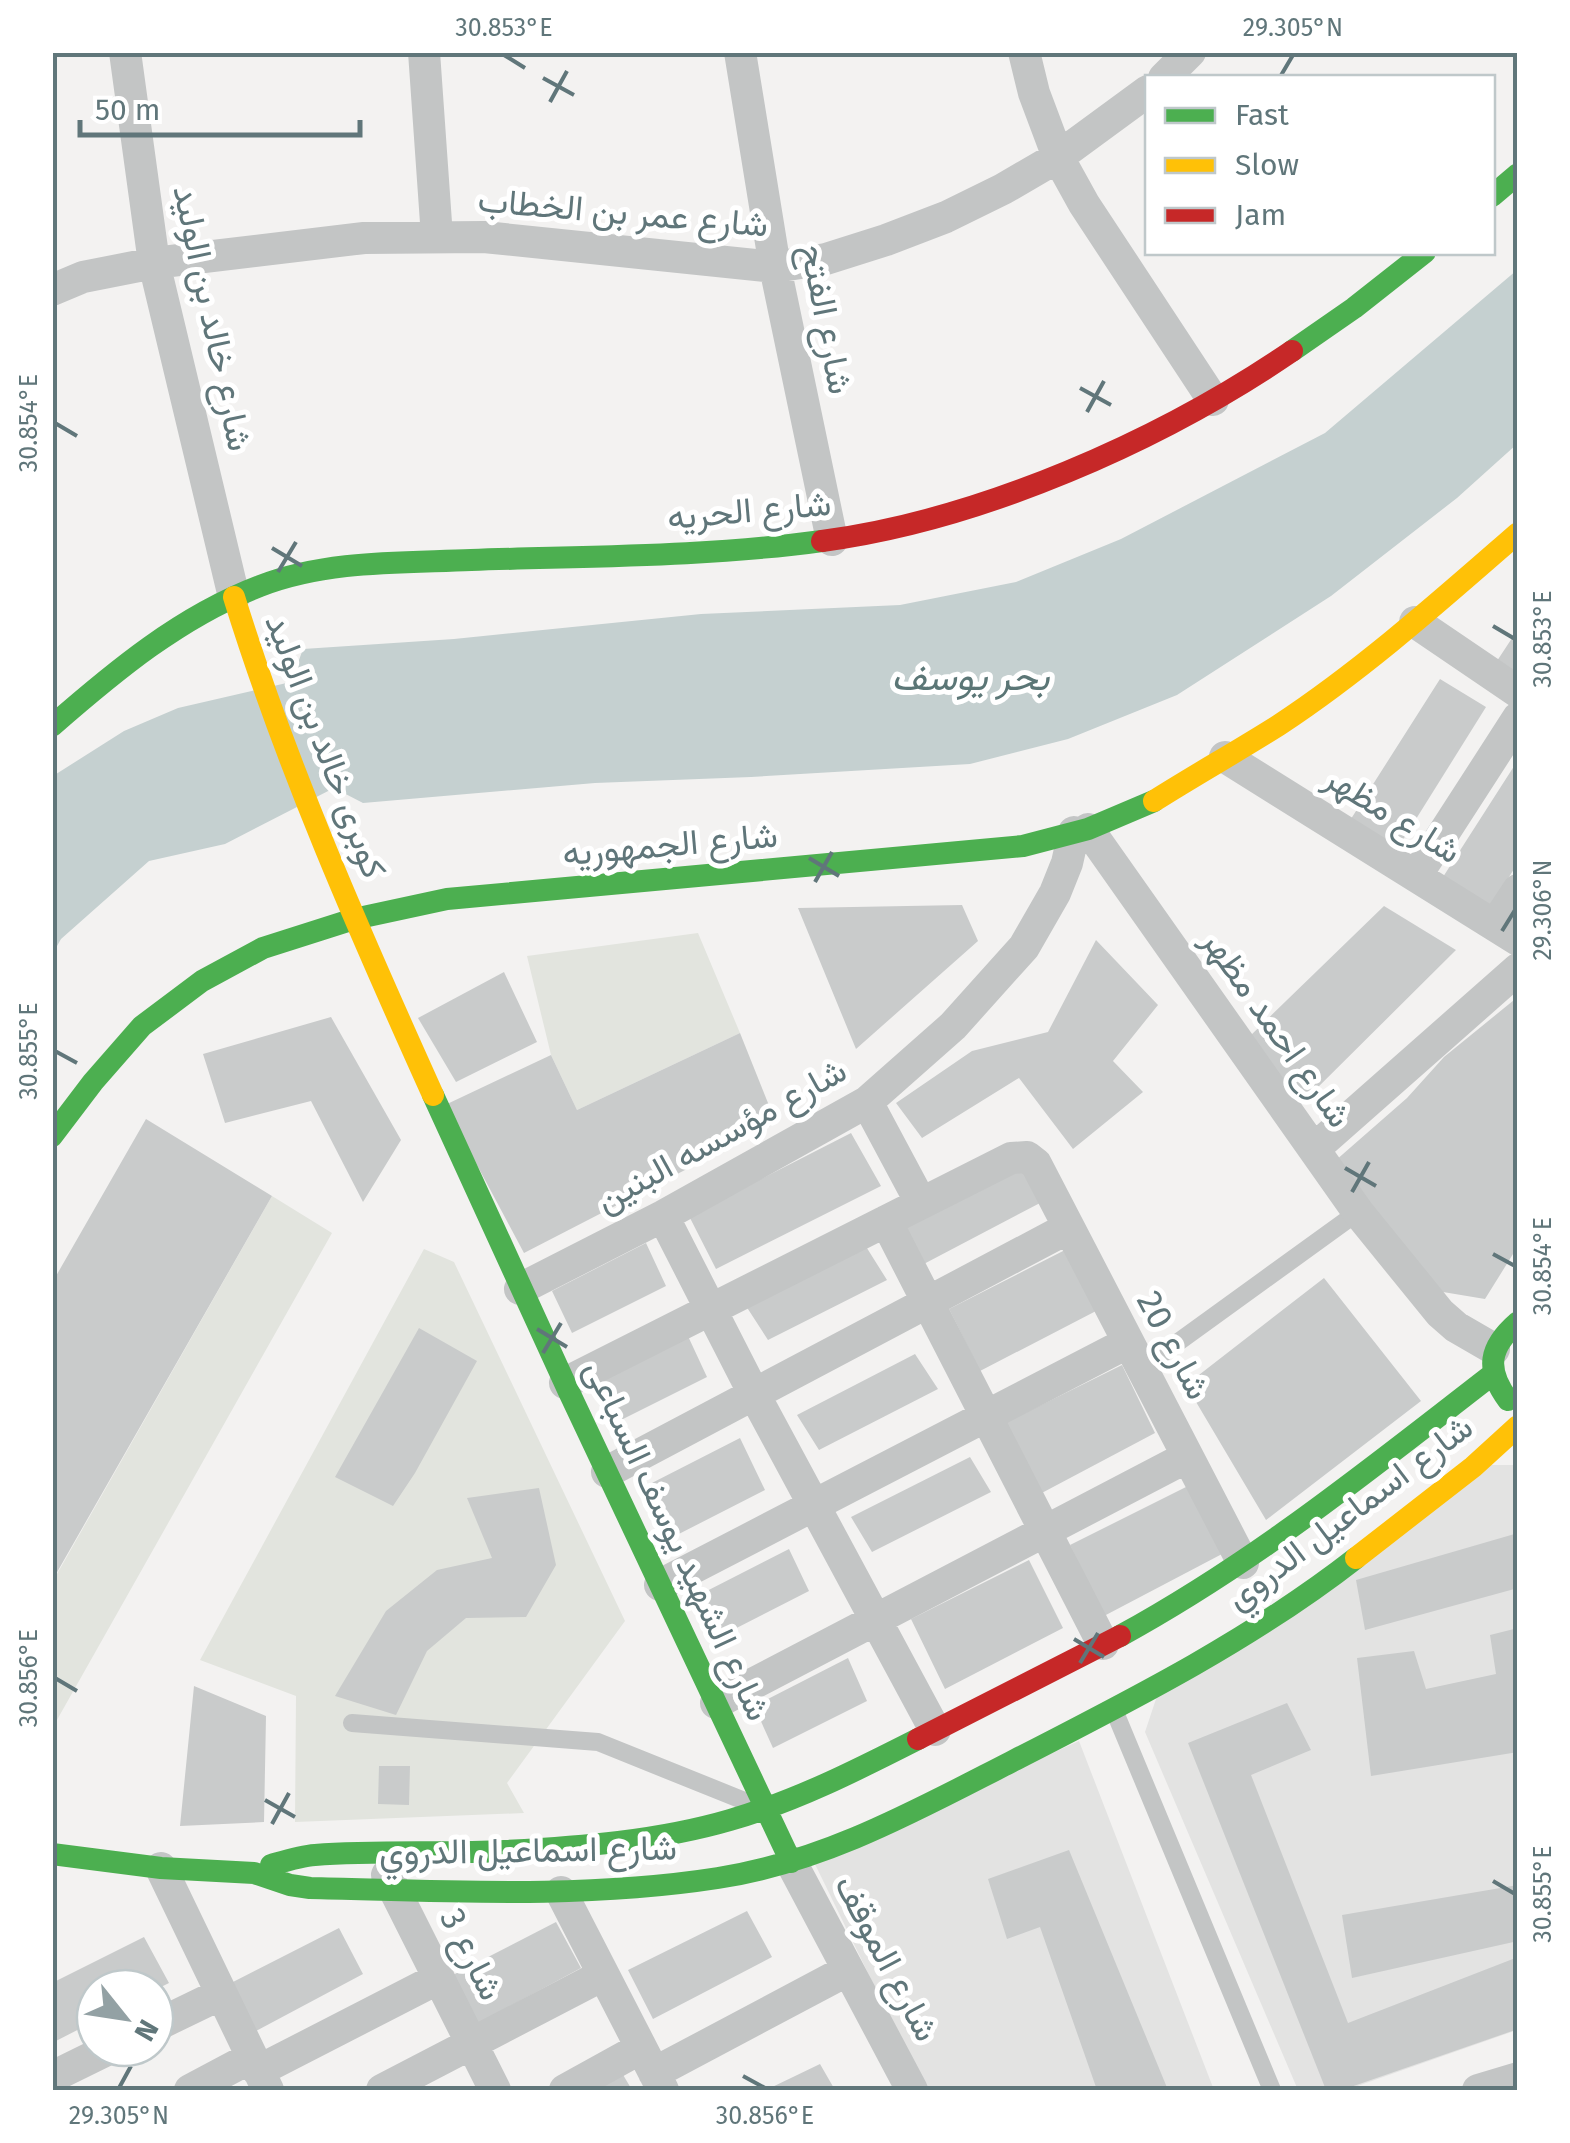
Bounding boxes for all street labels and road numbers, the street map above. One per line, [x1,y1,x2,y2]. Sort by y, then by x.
street label: شارع عمر بن الخطاب [476,178,770,249]
street label: شارع خالد بن الوليد [161,181,262,455]
street label: شارع الفتح [789,240,862,398]
street label: شارع الحريه [665,482,833,541]
street label: كوبرى خالد بن الوليد [255,608,396,884]
street label: شارع مظهر [1315,755,1469,875]
street label: شارع الجمهوريه [561,814,780,877]
street label: شارع احمد مظهر [1190,920,1361,1137]
street label: شارع مؤسسه البنين [588,1049,855,1224]
street label: شارع 20 [1125,1284,1220,1408]
street label: شارع الشهيد يوسف السباعى [573,1353,780,1728]
street label: شارع اسماعيل الدروي [1217,1406,1485,1625]
street label: شارع اسماعيل الدروي [379,1826,677,1882]
street label: شارع الموقف [823,1868,948,2050]
street label: شارع 3 [429,1901,513,2008]

